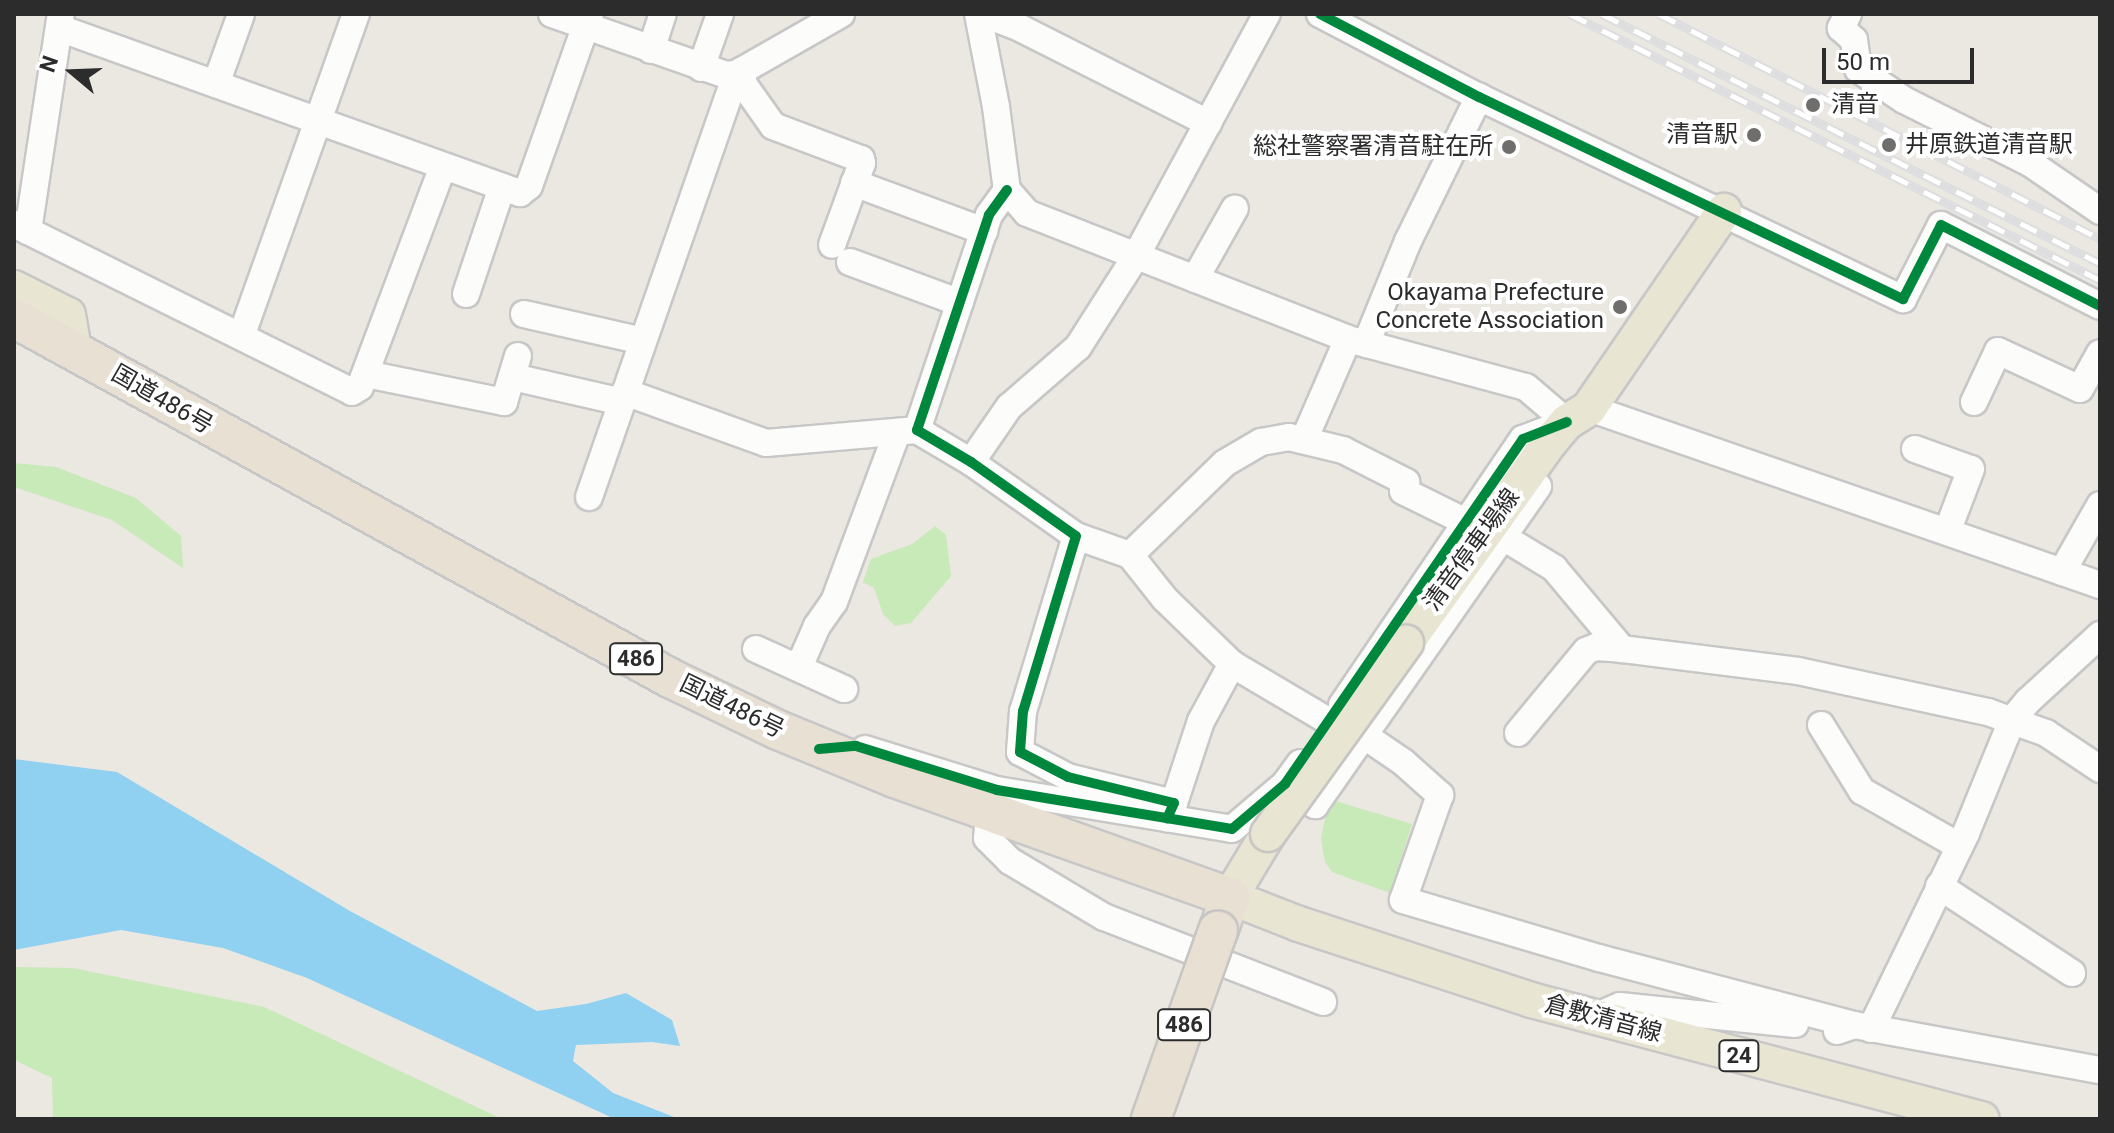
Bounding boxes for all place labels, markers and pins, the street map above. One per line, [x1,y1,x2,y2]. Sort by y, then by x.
place label: 清音 [1831,91,1879,119]
marker: 清音 [1802,94,1824,116]
place label: 清音駅 [1666,121,1738,149]
marker: 清音駅 [1745,126,1763,144]
place label: 井原鉄道清音駅 [1905,131,2073,159]
place label: 総社警察署清音駐在所 [1253,133,1493,161]
marker: 井原鉄道清音駅 [1880,136,1898,154]
marker: 総社警察署清音駐在所 [1500,138,1518,156]
place label: Okayama Prefecture Concrete Association [1376,279,1604,335]
marker: Okayama Prefecture Concrete Association [1611,298,1629,316]

